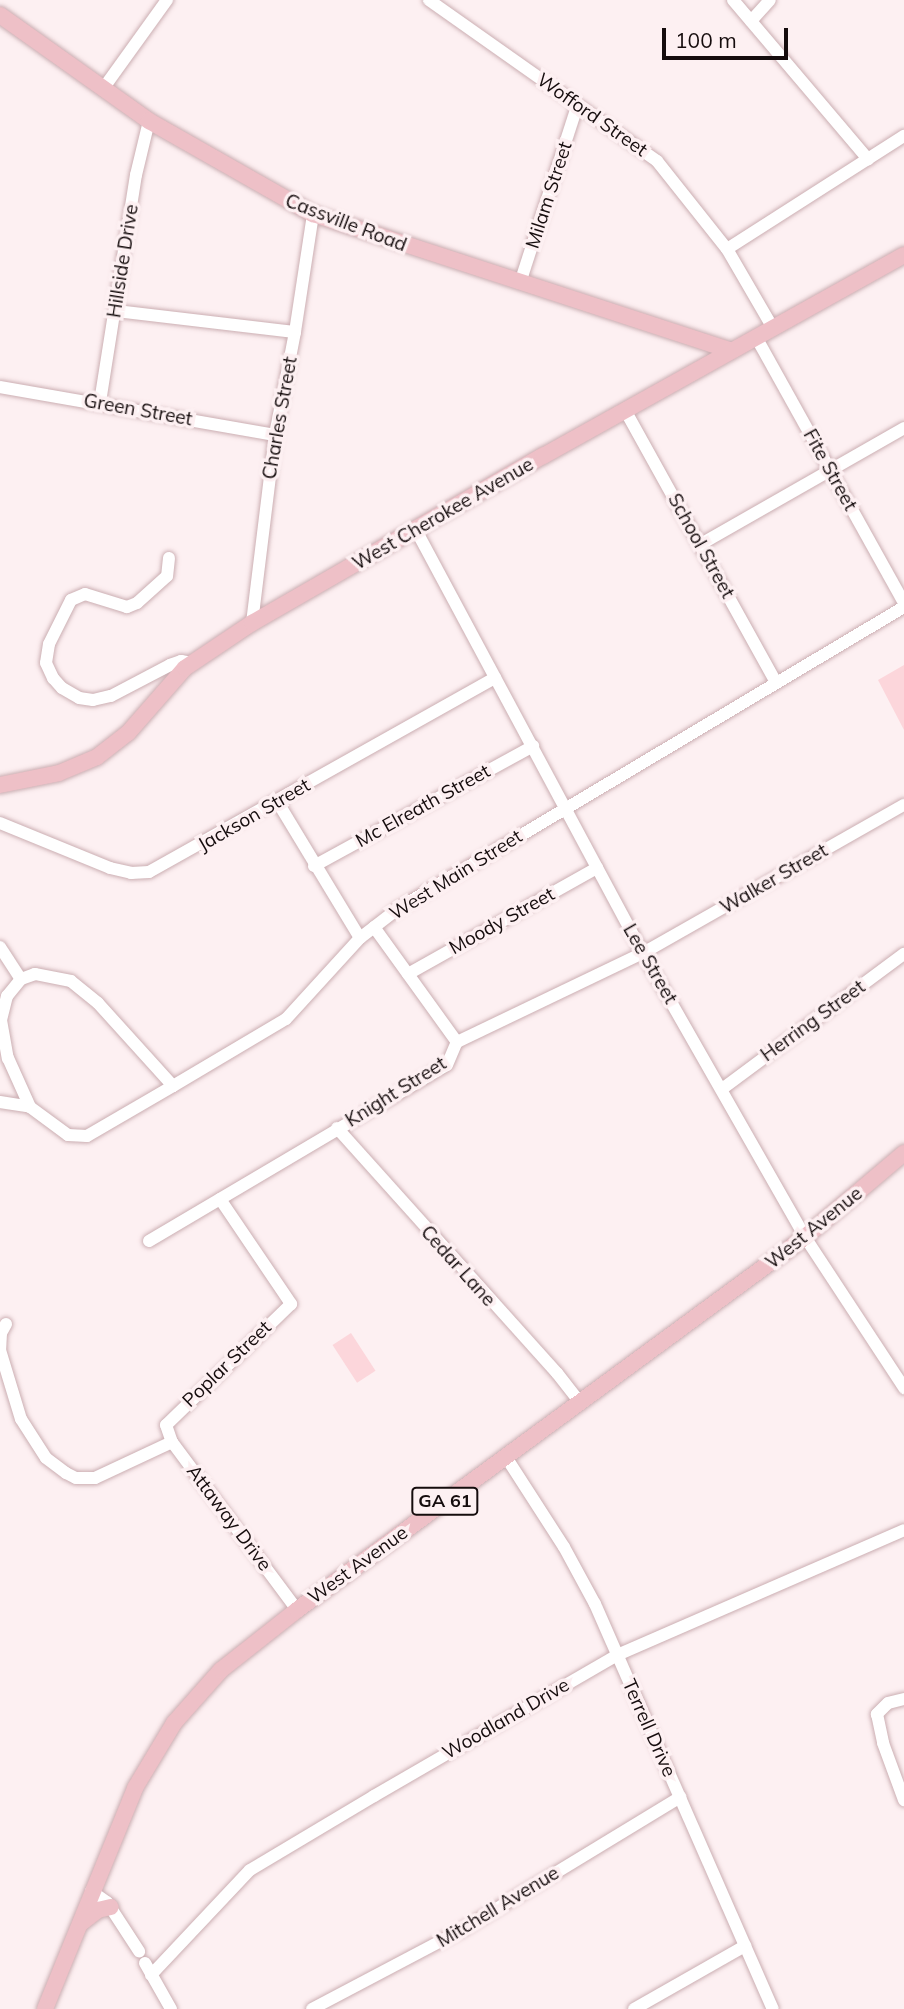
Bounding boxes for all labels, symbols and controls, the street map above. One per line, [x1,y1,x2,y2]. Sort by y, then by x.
scale bar [666,14,792,58]
text: 100 m [675,27,737,53]
street label: Wofford Street [532,69,652,161]
street label: Milam Street [521,139,577,251]
street label: Cassville Road [282,189,410,257]
street label: Hillside Drive [103,203,143,319]
street label: Charles Street [258,355,302,481]
street label: Green Street [82,389,194,431]
street label: Fite Street [798,425,862,515]
street label: West Cherokee Avenue [349,453,537,575]
street label: School Street [663,490,739,602]
street label: Mc Elreath Street [352,760,494,852]
street label: Jackson Street [194,774,314,856]
street label: West Main Street [385,825,527,925]
street label: Walker Street [716,839,832,919]
street label: Moody Street [445,883,559,959]
street label: Lee Street [618,920,682,1008]
street label: Herring Street [756,976,870,1066]
street label: Knight Street [341,1052,451,1132]
street label: West Avenue [761,1182,867,1274]
street label: Cedar Lane [416,1221,500,1311]
street label: Poplar Street [178,1316,276,1412]
street label: Attaway Drive [182,1461,276,1575]
road number: GA 61 [410,1486,480,1516]
street label: West Avenue [304,1521,412,1609]
street label: Woodland Drive [439,1674,573,1764]
street label: Terrell Drive [617,1676,681,1780]
street label: Mitchell Avenue [433,1862,563,1952]

